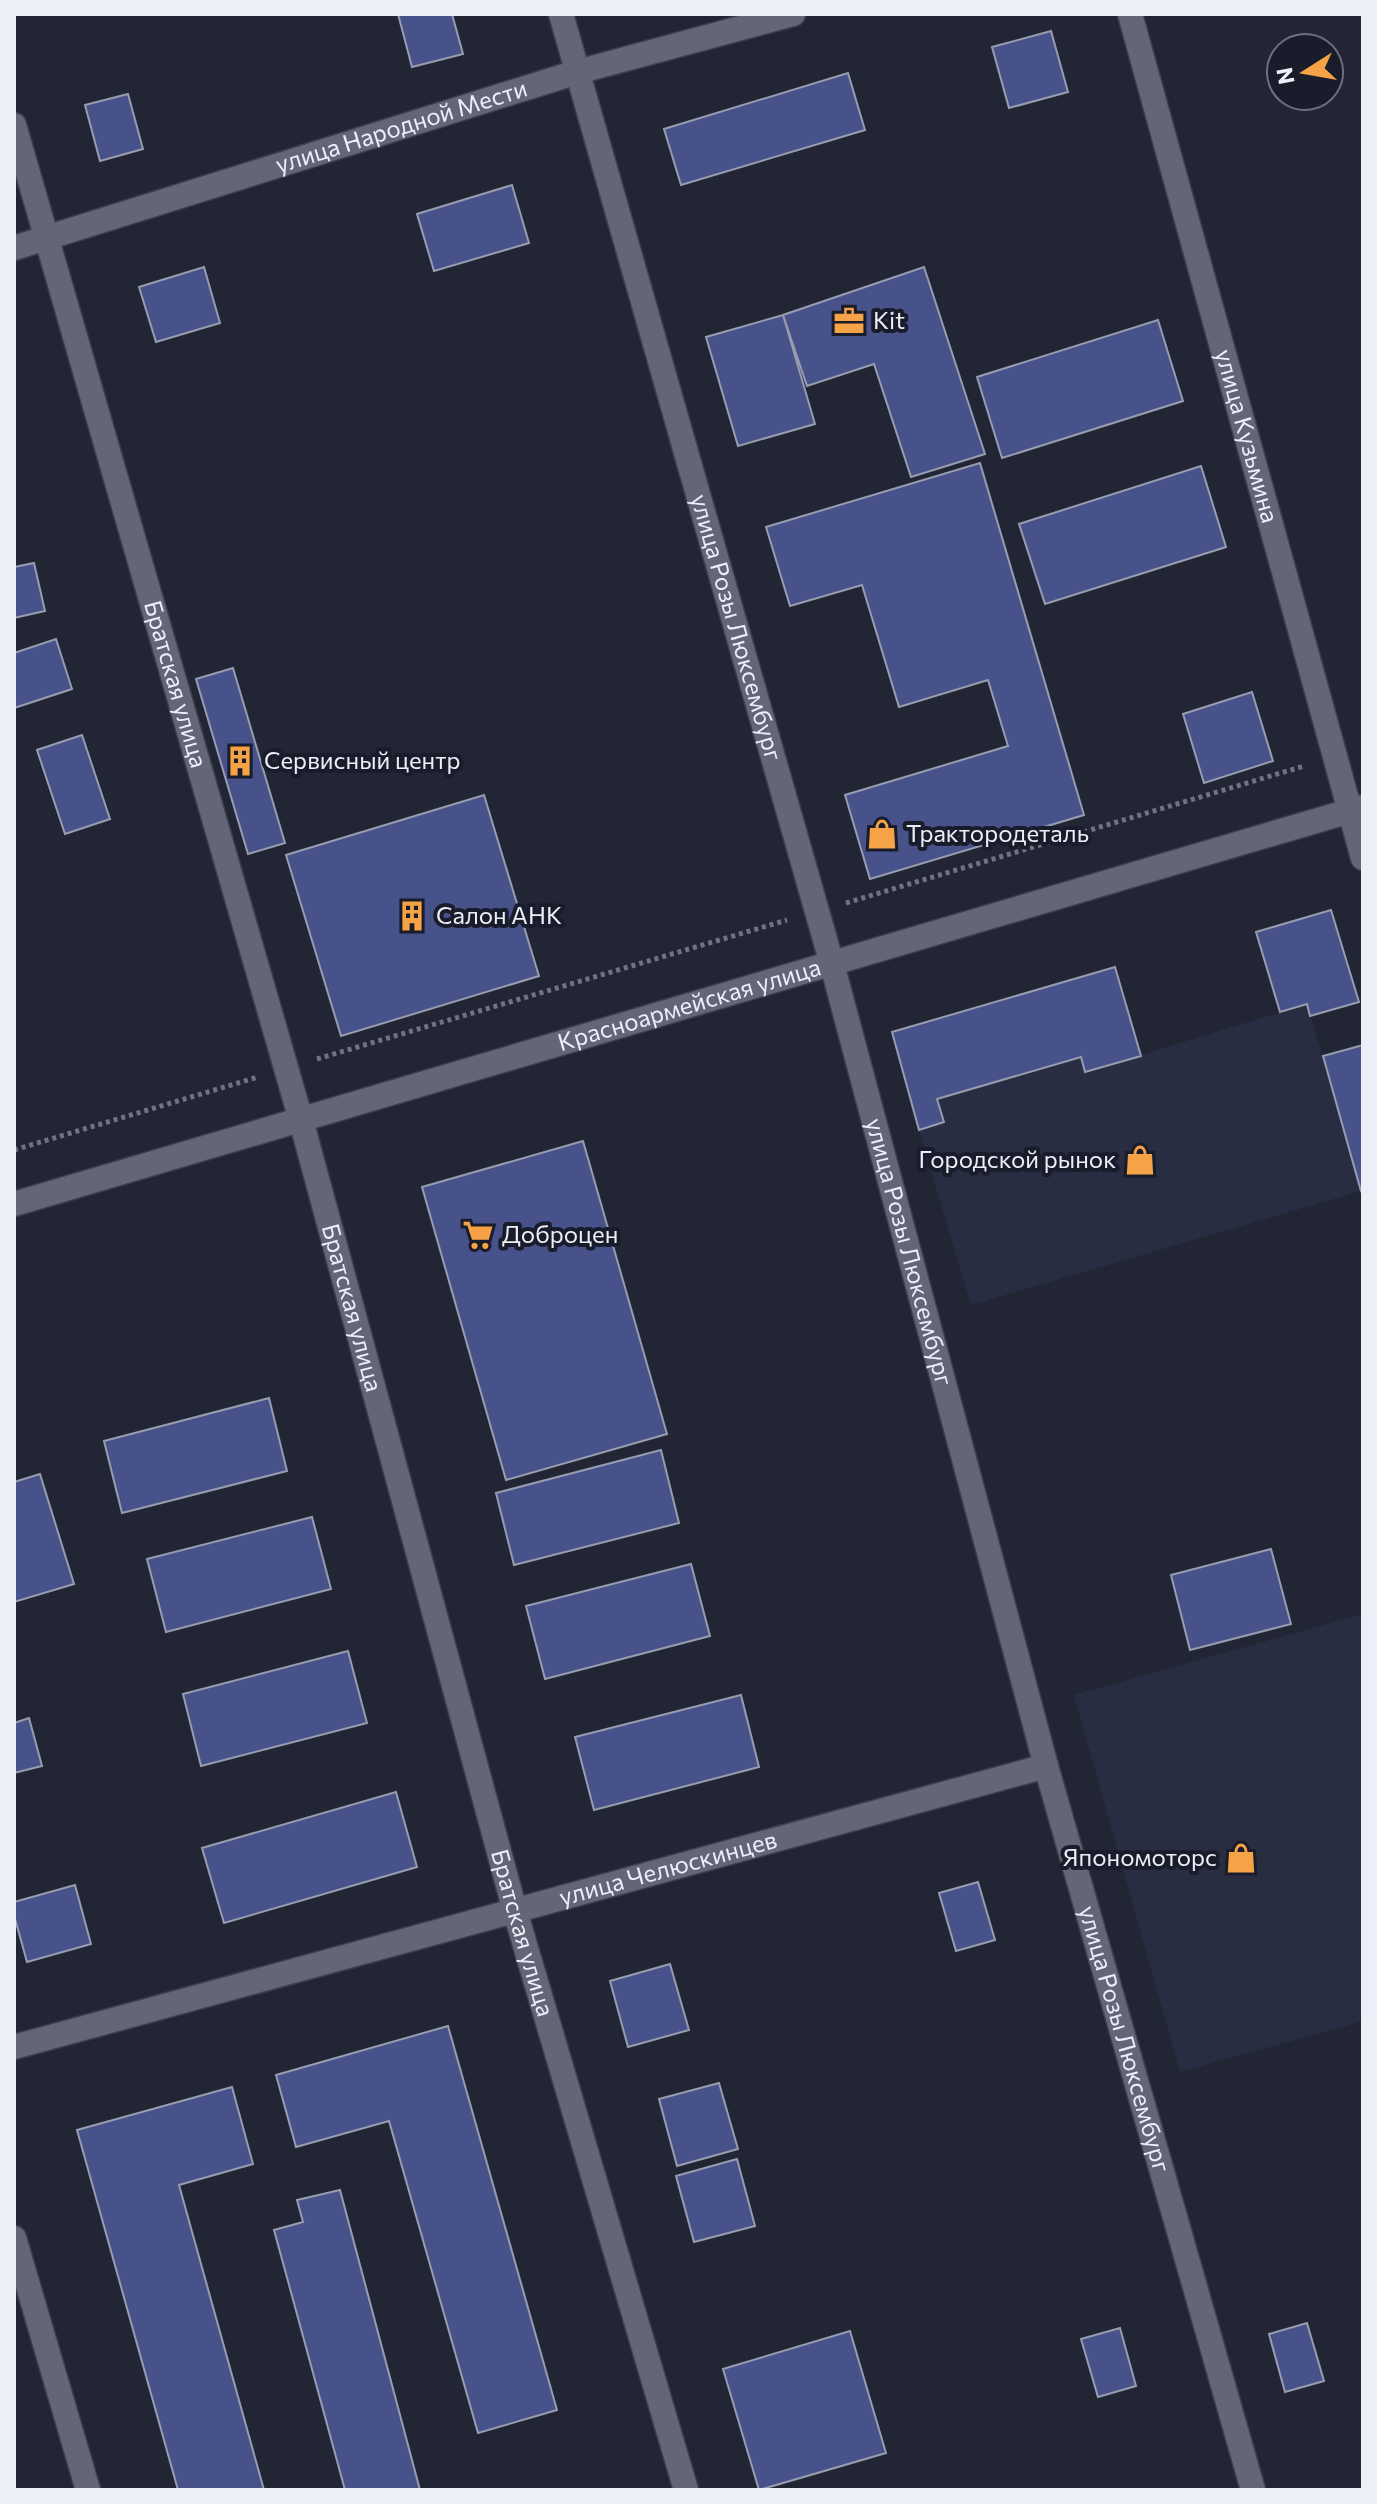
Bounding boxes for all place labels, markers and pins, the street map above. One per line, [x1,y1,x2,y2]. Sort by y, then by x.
office icon: Kit [832,304,866,338]
place label: Kit [873,305,905,334]
building icon: Сервисный центр [223,744,257,778]
place label: Сервисный центр [264,745,461,774]
shop icon: Трактородеталь [865,817,899,851]
place label: Трактородеталь [906,818,1089,847]
building icon: Салон АНК [395,899,429,933]
place label: Салон АНК [436,900,562,929]
shop icon: Городской рынок [1123,1143,1157,1177]
place label: Городской рынок [919,1144,1116,1173]
supermarket icon: Доброцен [461,1218,495,1252]
place label: Доброцен [502,1219,618,1248]
shop icon: Япономоторс [1224,1841,1258,1875]
place label: Япономоторс [1062,1842,1217,1871]

